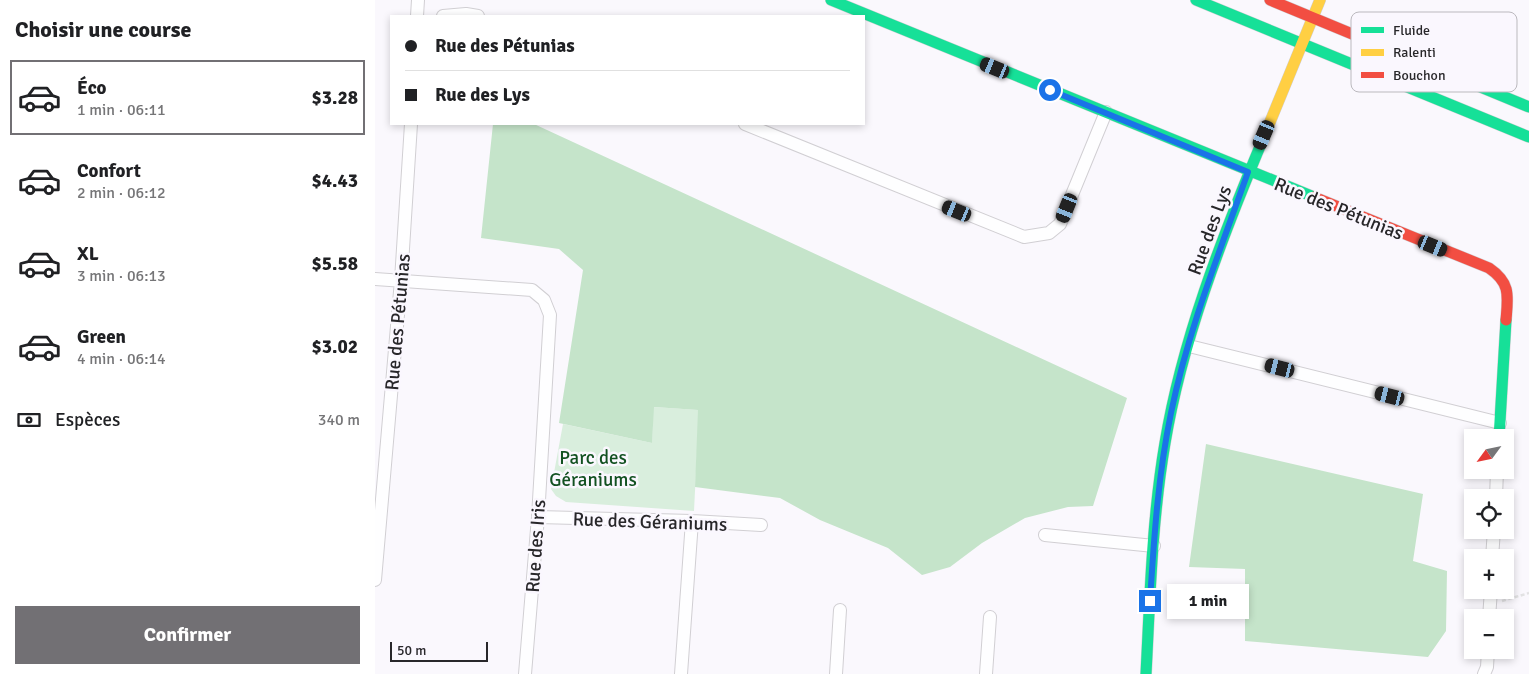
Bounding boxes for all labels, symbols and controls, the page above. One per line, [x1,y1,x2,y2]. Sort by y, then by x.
legend [1351,12,1517,92]
text: Choisir une course [15,16,191,43]
text: Fluide [1393,22,1430,39]
text: Rue des Pétunias [435,34,575,58]
text: Ralenti [1393,44,1436,61]
car [978,55,1011,81]
text: Bouchon [1393,67,1446,84]
icon: car [17,75,62,120]
text: Éco [77,76,107,100]
route start [1039,79,1061,101]
text: Rue des Lys [435,83,530,107]
text: $3.28 [312,86,358,110]
text: 1 min · 06:11 [77,100,166,120]
car [1251,118,1276,152]
icon: car [17,158,62,203]
text: Confort [77,159,141,183]
text: $4.43 [312,169,358,193]
street label: Rue des Pétunias [1270,172,1407,246]
street label: Rue des Lys [1183,182,1237,278]
text: 2 min · 06:12 [77,183,166,203]
car [1054,191,1079,225]
car [940,198,973,224]
car [1416,233,1449,259]
icon: car [17,241,62,286]
text: XL [77,242,99,266]
text: $5.58 [312,252,358,276]
street label: Rue des Pétunias [380,253,416,392]
text: 3 min · 06:13 [77,266,166,286]
icon: car [17,324,62,369]
text: Green [77,325,126,349]
text: $3.02 [312,335,358,359]
text: 4 min · 06:14 [77,349,166,369]
car [1263,357,1296,379]
car [1373,385,1406,407]
icon: cash [15,406,43,434]
text: Espèces [55,408,120,432]
text: 340 m [318,410,360,430]
north arrow [1464,429,1514,479]
map controls [1464,429,1514,659]
park label: Parc des Géraniums [549,446,637,492]
button: locate [1464,489,1514,539]
street label: Rue des Iris [521,499,551,594]
street label: Rue des Géraniums [572,507,728,537]
button: + [1464,549,1514,599]
callout: 1 min [1167,584,1250,618]
route end [1139,590,1161,612]
text: 1 min [1189,591,1227,611]
button: Confirmer [15,606,360,664]
button: − [1464,609,1514,659]
scale bar [390,639,487,662]
text: 50 m [397,642,426,659]

